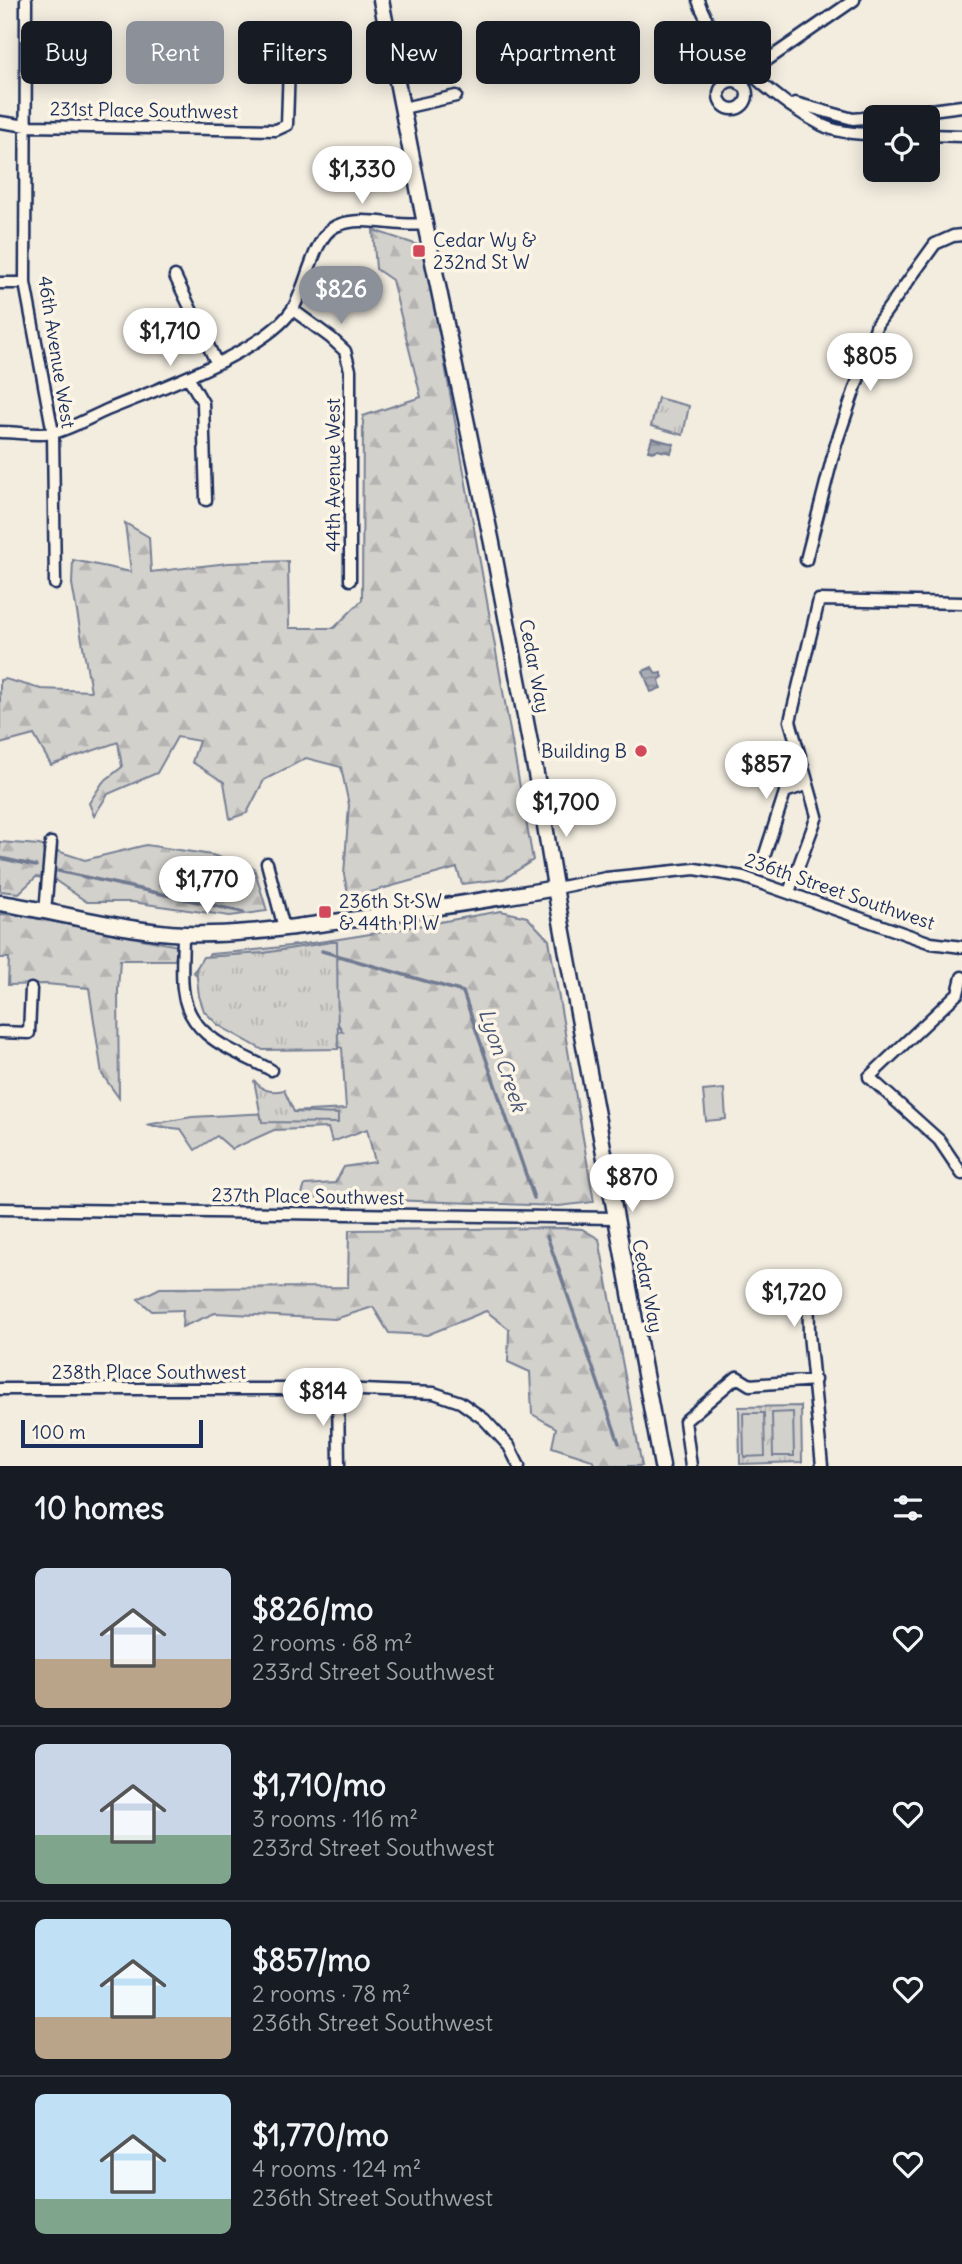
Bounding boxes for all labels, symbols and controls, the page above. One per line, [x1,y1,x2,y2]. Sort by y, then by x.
chip: Buy [21,21,112,84]
chip: Rent [126,21,224,84]
chip: Filters [238,21,352,84]
chip: New [366,21,462,84]
chip: Apartment [476,21,640,84]
chip: House [654,21,771,84]
street label: 231st Place Southwest [50,96,238,124]
map controls [863,105,940,182]
button: locate [863,105,940,182]
pin: $1,330 [305,146,419,206]
text: $1,330 [328,154,396,183]
place label: Cedar Wy & 232nd St W [433,228,537,274]
marker: Cedar Wy & 232nd St W [411,243,427,259]
pin: $826 [300,266,382,326]
street label: 46th Avenue West [33,274,81,430]
text: $826 [315,274,367,303]
pin: $1,710 [113,308,227,368]
text: $1,710 [139,316,201,345]
pin: $805 [829,334,911,393]
text: $805 [843,341,897,370]
street label: 44th Avenue West [321,398,345,552]
street label: Cedar Way [514,617,556,715]
place label: Building B [541,739,627,763]
pin: $857 [725,742,807,801]
marker: Building B [633,743,649,759]
text: $857 [741,749,791,778]
pin: $1,700 [509,780,623,839]
text: $1,700 [532,787,600,816]
street label: 236th Street Southwest [742,847,938,935]
pin: $1,770 [150,856,264,916]
text: $1,770 [175,864,239,893]
place label: 236th St SW & 44th Pl W [339,889,442,935]
marker: 236th St SW & 44th Pl W [317,904,333,920]
water label: Lyon Creek [473,1005,534,1116]
pin: $870 [591,1154,673,1214]
text: $870 [606,1162,658,1191]
street label: 237th Place Southwest [211,1182,405,1210]
street label: Cedar Way [627,1237,669,1335]
pin: $1,720 [737,1270,851,1329]
text: $1,720 [761,1277,827,1306]
street label: 238th Place Southwest [52,1360,246,1384]
pin: $814 [282,1368,364,1428]
text: $814 [299,1376,347,1405]
scale bar [21,1417,203,1449]
text: 100 m [32,1420,86,1444]
text: 10 homes [35,1489,164,1527]
icon: filters [889,1489,927,1527]
text: $826/mo [252,1590,373,1628]
icon: home [91,1596,175,1680]
icon: heart [889,1619,927,1657]
text: 2 rooms · 68 m² [252,1628,413,1657]
text: 233rd Street Southwest [252,1657,494,1686]
text: $1,710/mo [252,1766,386,1804]
icon: home [91,1772,175,1856]
icon: heart [889,1795,927,1833]
text: 3 rooms · 116 m² [252,1804,418,1833]
text: 233rd Street Southwest [252,1833,494,1862]
text: $857/mo [252,1941,371,1979]
icon: home [91,1947,175,2031]
icon: heart [889,1970,927,2008]
text: 2 rooms · 78 m² [252,1979,411,2008]
text: 236th Street Southwest [252,2008,493,2037]
text: $1,770/mo [252,2116,389,2154]
icon: home [91,2122,175,2206]
icon: heart [889,2145,927,2183]
text: 4 rooms · 124 m² [252,2154,421,2183]
text: 236th Street Southwest [252,2183,493,2212]

